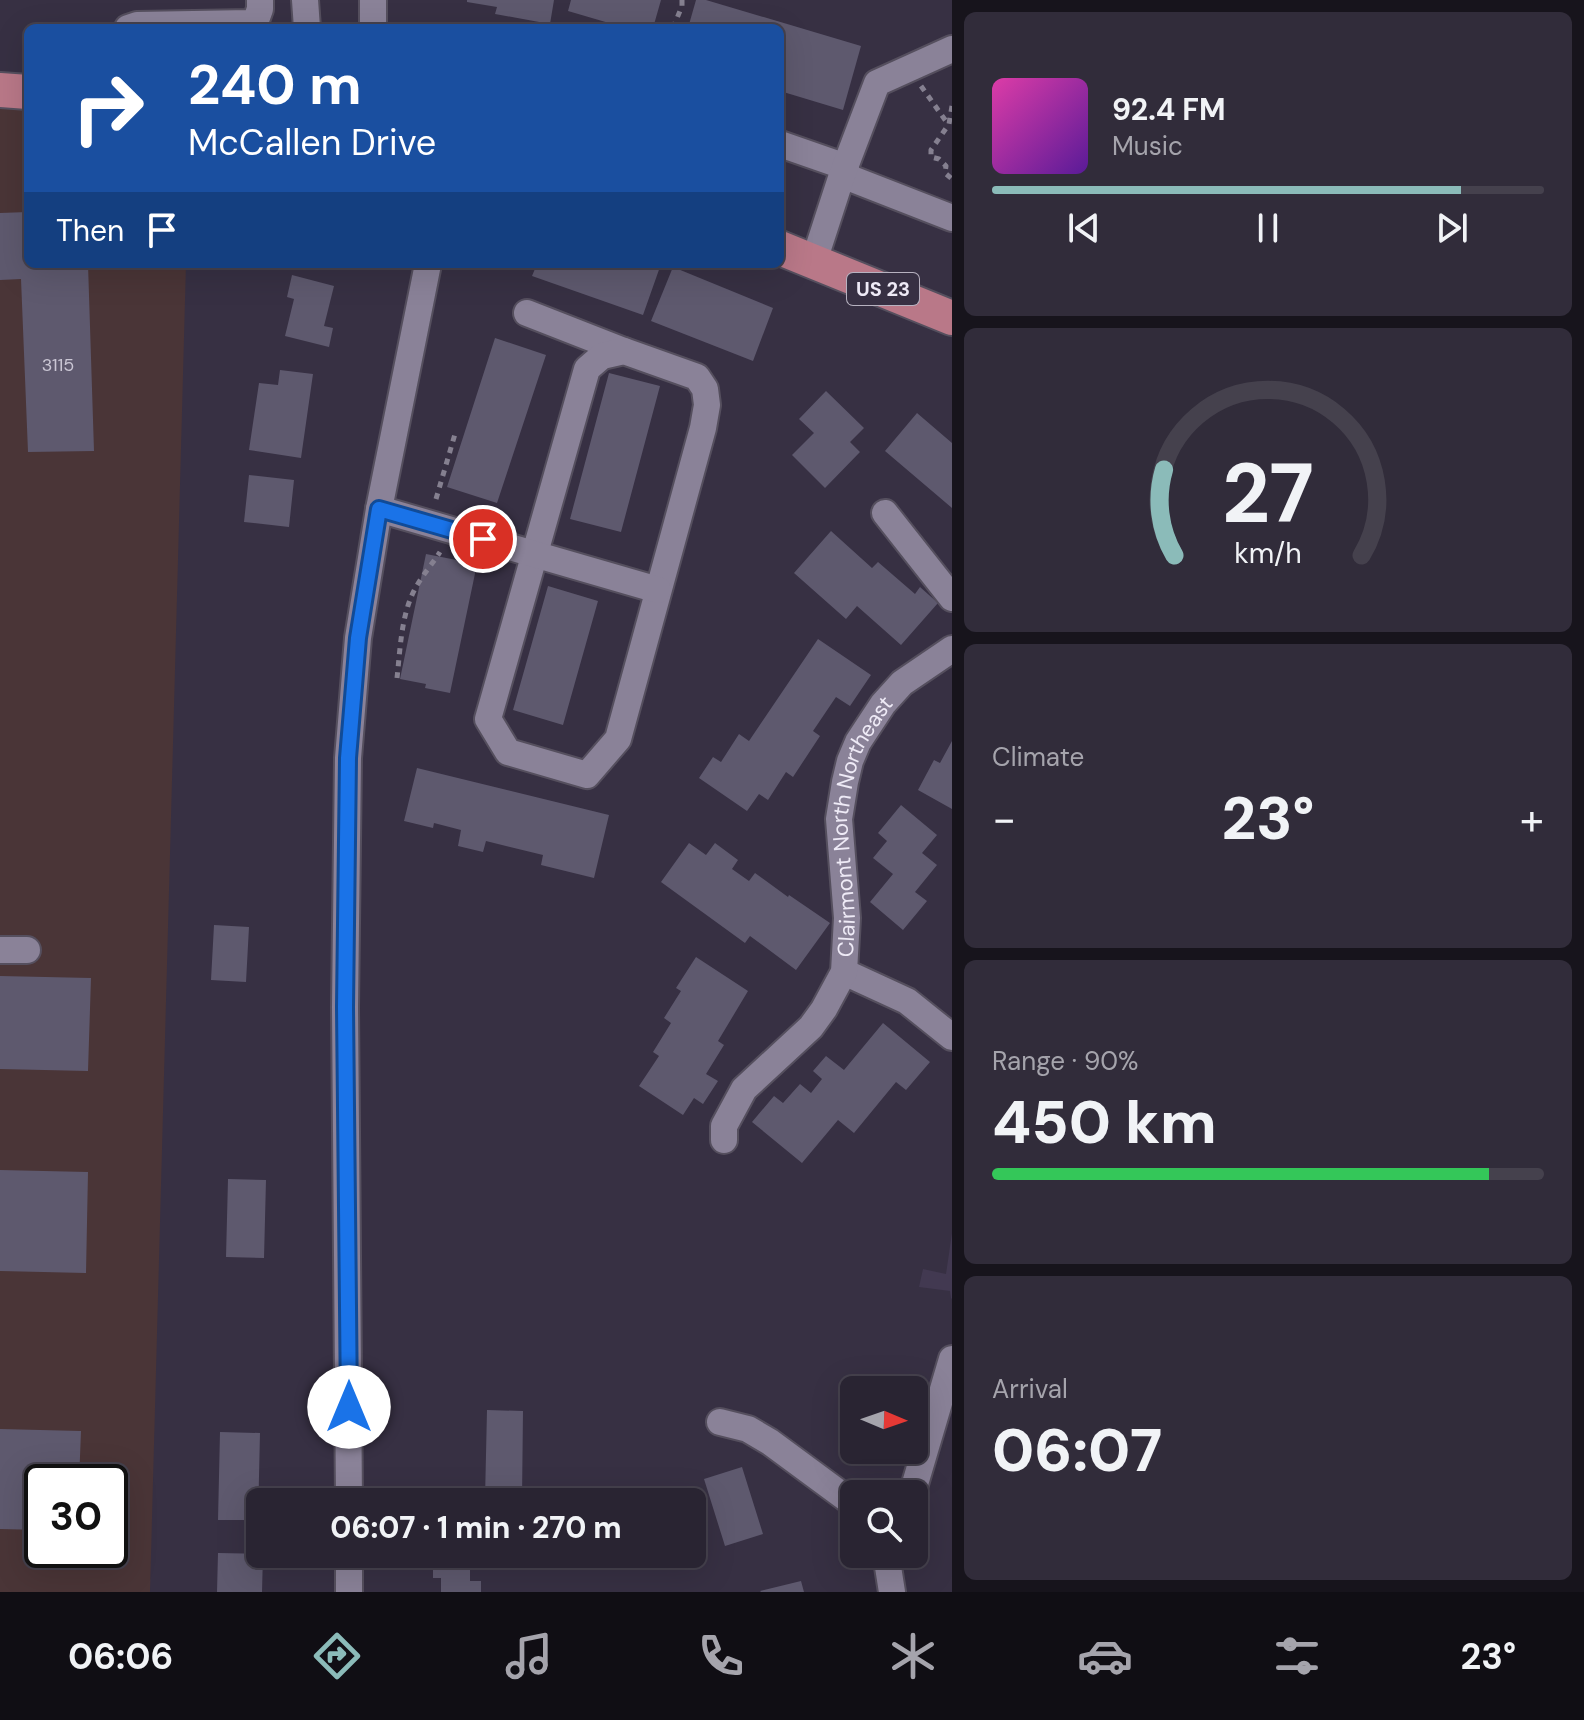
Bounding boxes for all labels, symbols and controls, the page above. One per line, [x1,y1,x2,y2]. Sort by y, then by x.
text: 240 m [188,48,362,121]
icon: right [56,56,160,160]
text: 92.4 FM [1112,90,1226,129]
text: McCallen Drive [188,119,436,166]
text: Music [1112,129,1183,163]
icon: previous [1062,206,1106,250]
icon: pause [1246,206,1290,250]
icon: next [1430,206,1474,250]
icon: arrive [140,208,184,252]
text: Then [56,211,124,250]
road number: US 23 [847,273,919,305]
house number: 3115 [42,353,74,377]
text: 27 [1222,439,1314,548]
pin [449,505,517,573]
icon: arrive [461,517,505,561]
text: km/h [1234,535,1302,572]
street label: Clairmont North Northeast [824,689,899,958]
text: Climate [992,740,1084,774]
text: 23° [1222,779,1314,858]
text: − [992,790,1016,848]
text: + [1520,790,1544,848]
text: Range · 90% [992,1044,1138,1078]
text: 450 km [992,1083,1217,1162]
position arrow [307,1365,391,1449]
text: Arrival [992,1372,1068,1406]
north arrow [840,1376,928,1464]
map controls [840,1376,928,1568]
text: 06:07 [992,1411,1162,1490]
speed limit sign: 30 [24,1464,128,1568]
button: search [840,1480,928,1568]
text: 06:07 · 1 min · 270 m [330,1508,622,1547]
icon: directions [309,1628,365,1684]
icon: music [501,1628,557,1684]
icon: phone [693,1628,749,1684]
icon: climate [885,1628,941,1684]
icon: car [1077,1628,1133,1684]
icon: filters [1269,1628,1325,1684]
text: 06:06 [68,1633,173,1680]
text: 23° [1460,1633,1516,1680]

